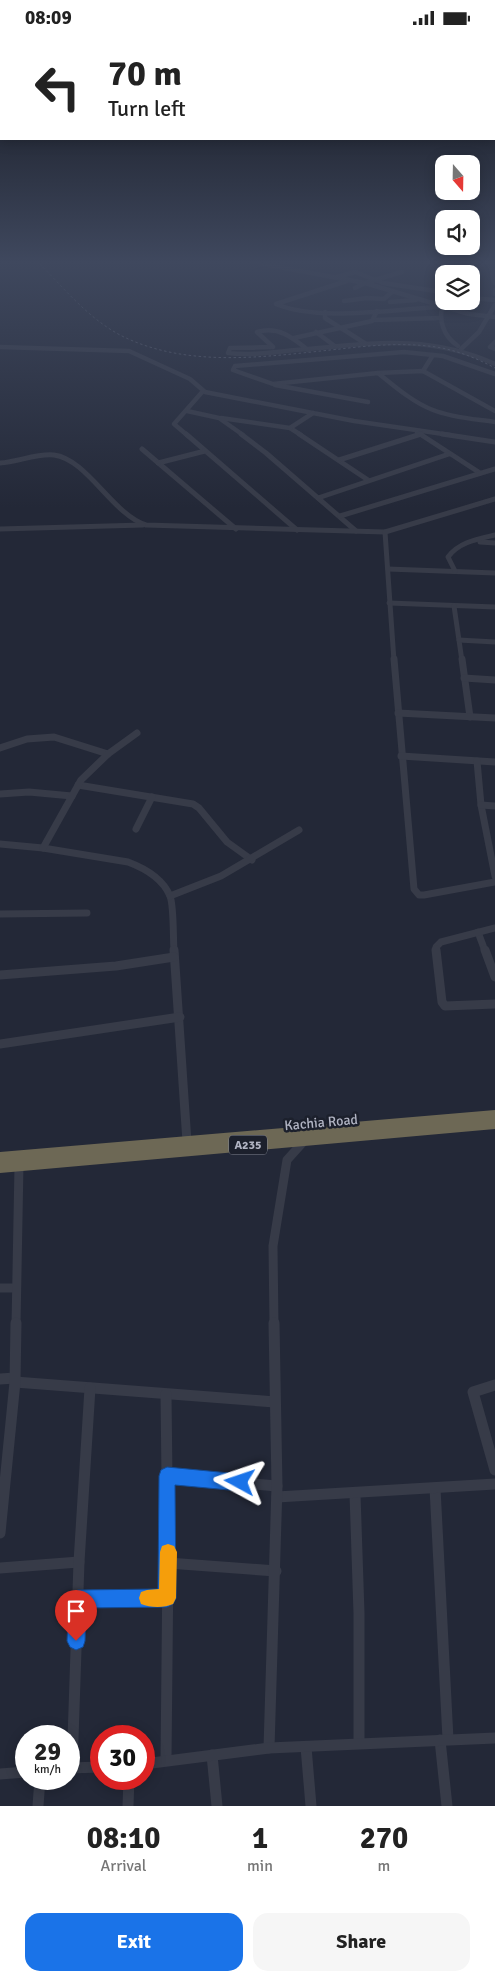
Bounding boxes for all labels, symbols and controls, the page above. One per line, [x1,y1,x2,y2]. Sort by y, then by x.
text: 08:09 [25,6,72,30]
text: 70 m [108,52,182,95]
icon: left [25,55,90,120]
text: Turn left [108,95,186,122]
north arrow [435,155,480,200]
map controls [435,155,480,310]
button: sound [435,210,480,255]
button: layers [435,265,480,310]
street label: Kachia Road [284,1111,358,1134]
road number: A235 [229,1135,267,1155]
position arrow [213,1455,265,1507]
pin [55,1590,97,1641]
icon: arrive [62,1597,90,1625]
speed limit sign: 30 [90,1725,155,1790]
text: 29 [34,1736,61,1767]
text: km/h [34,1762,61,1777]
text: 08:10 [87,1820,160,1857]
text: 1 [252,1820,268,1857]
text: 270 [360,1820,408,1857]
text: Arrival [100,1856,147,1876]
text: min [247,1856,273,1876]
text: m [378,1856,390,1876]
button: Exit [25,1913,243,1971]
button: Share [253,1913,470,1971]

